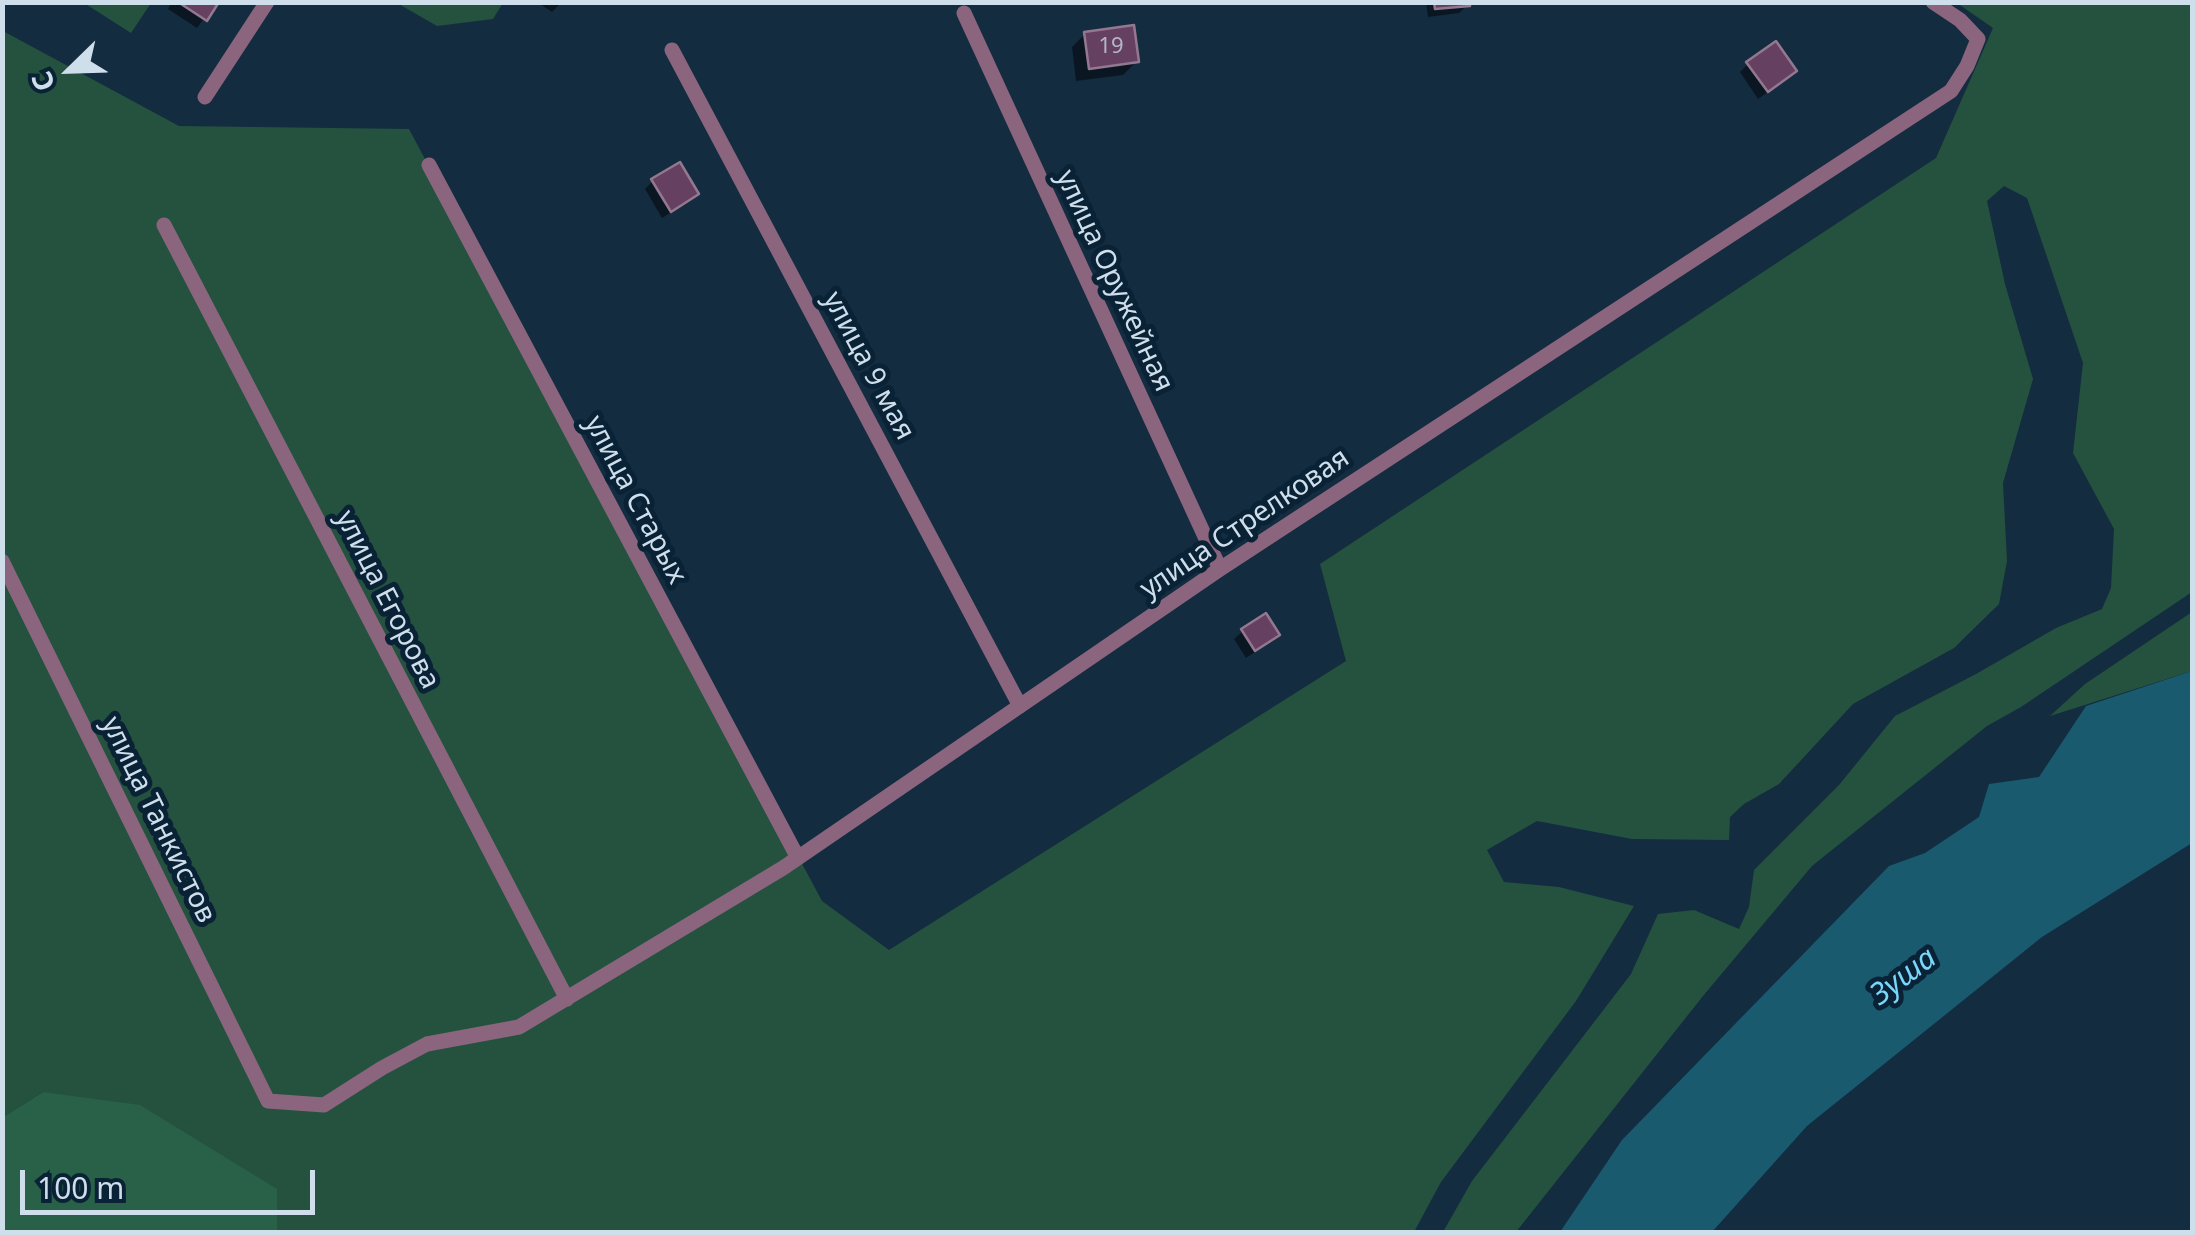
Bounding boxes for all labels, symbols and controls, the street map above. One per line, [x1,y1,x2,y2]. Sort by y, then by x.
north arrow [20,20,120,120]
house number: 19 [1098,34,1124,60]
text: С [21,66,63,97]
street label: улица Оружейная [1048,165,1180,397]
street label: улица 9 мая [815,286,921,446]
street label: улица Старых [577,410,693,590]
street label: улица Стрелковая [1134,442,1356,606]
street label: улица Егорова [328,505,446,695]
street label: улица Танкистов [94,711,222,929]
water label: Зуша [1864,941,1944,1013]
scale bar [25,1150,320,1212]
text: 100 m [37,1167,124,1208]

